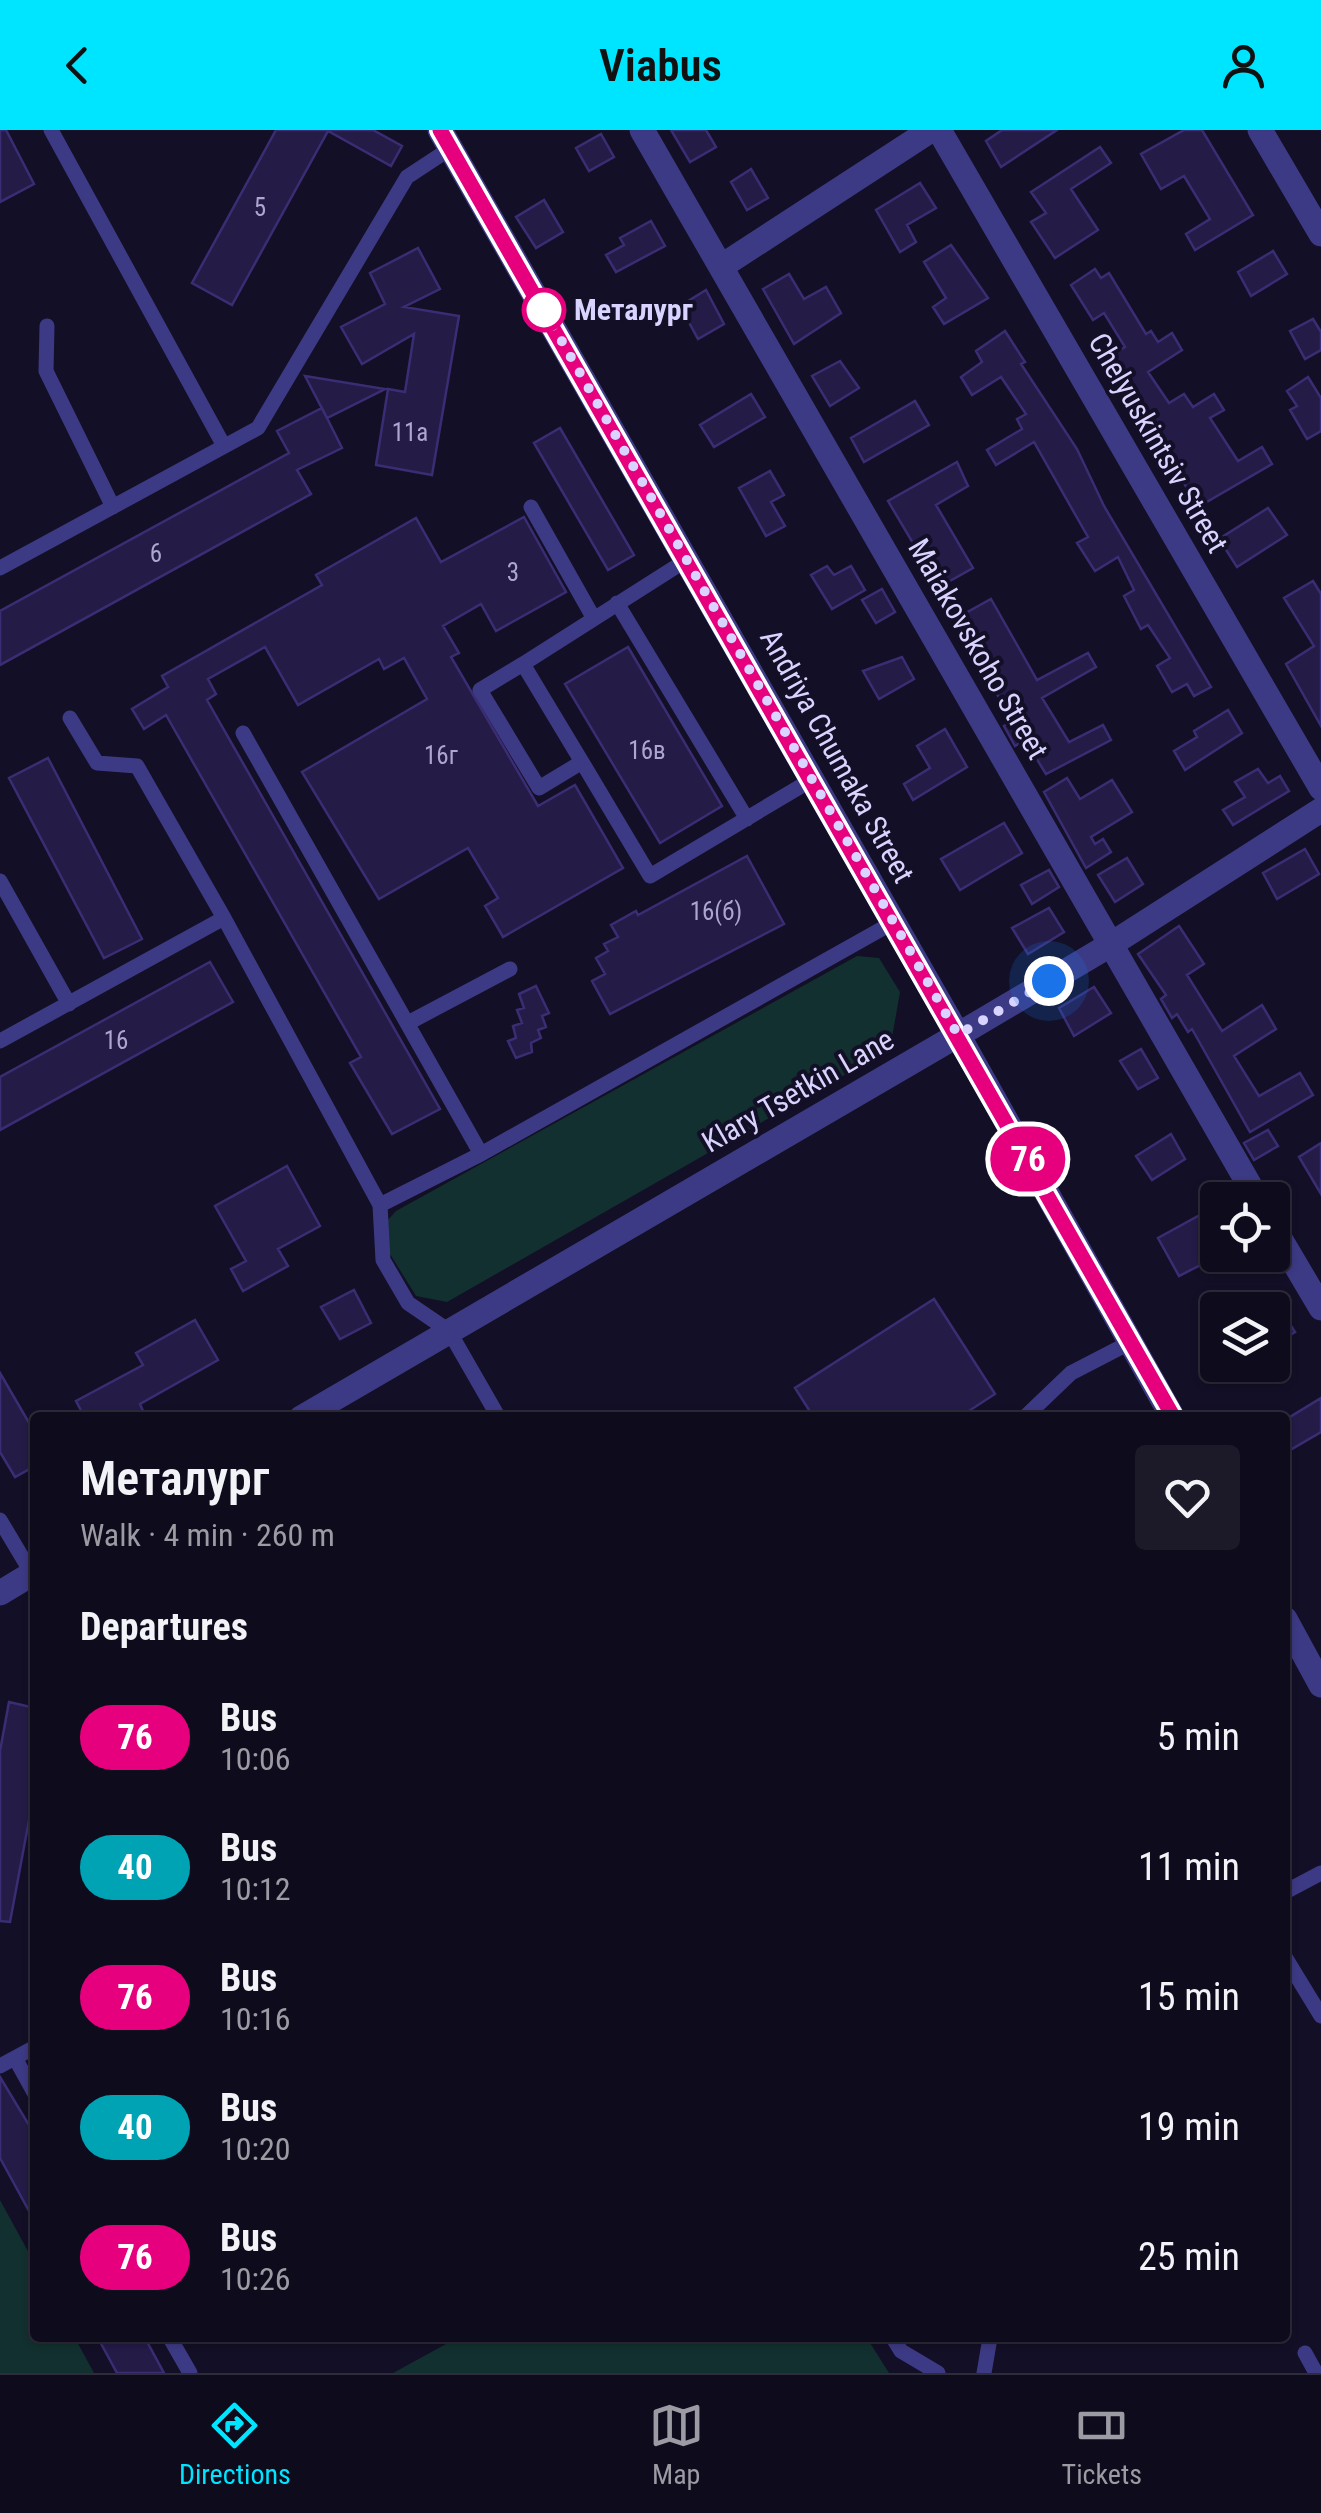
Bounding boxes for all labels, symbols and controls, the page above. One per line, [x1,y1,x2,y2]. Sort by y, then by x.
icon: back [50,38,105,93]
icon: person [1216,38,1271,93]
text: Viabus [599,39,722,92]
house number: 5 [254,193,266,222]
marker: Металург [523,289,565,331]
place label: Металург [574,292,693,327]
street label: Chelyuskintsiv Street [1081,327,1235,559]
house number: 11а [392,418,428,447]
street label: Maiakovskoho Street [901,532,1056,765]
house number: 6 [150,539,162,568]
house number: 3 [507,558,519,587]
street label: Andriya Chumaka Street [753,623,922,889]
house number: 16в [628,736,666,765]
house number: 16г [424,741,458,770]
house number: 16(б) [690,897,742,926]
your location [1024,956,1074,1006]
street label: Klary Tsetkin Lane [696,1022,900,1160]
house number: 16 [104,1026,128,1055]
line badge: 76 [983,1126,1073,1192]
text: 76 [1010,1139,1046,1180]
map controls [1200,1182,1290,1382]
button: locate [1200,1182,1290,1272]
button: layers [1200,1292,1290,1382]
button: heart [1135,1445,1240,1550]
text: Металург [80,1450,270,1507]
text: Walk · 4 min · 260 m [80,1516,335,1554]
text: Departures [80,1605,248,1649]
text: Bus [220,1696,277,1740]
text: 5 min [1157,1715,1240,1759]
text: 76 [117,1717,153,1758]
text: 10:06 [220,1740,291,1778]
text: Bus [220,1826,277,1870]
text: 11 min [1138,1845,1240,1889]
text: 40 [117,1847,153,1888]
text: 10:12 [220,1870,291,1908]
text: Bus [220,1956,277,2000]
text: 15 min [1138,1975,1240,2019]
text: 76 [117,1977,153,2018]
text: 10:16 [220,2000,291,2038]
text: Bus [220,2086,277,2130]
text: 19 min [1138,2105,1240,2149]
text: 40 [117,2107,153,2148]
text: 10:20 [220,2130,291,2168]
text: Bus [220,2216,277,2260]
text: 25 min [1138,2235,1240,2279]
text: 76 [117,2237,153,2278]
text: 10:26 [220,2260,291,2298]
tab: Directions [179,2398,291,2491]
tab: Map [649,2398,704,2491]
tab: Tickets [1062,2398,1142,2491]

